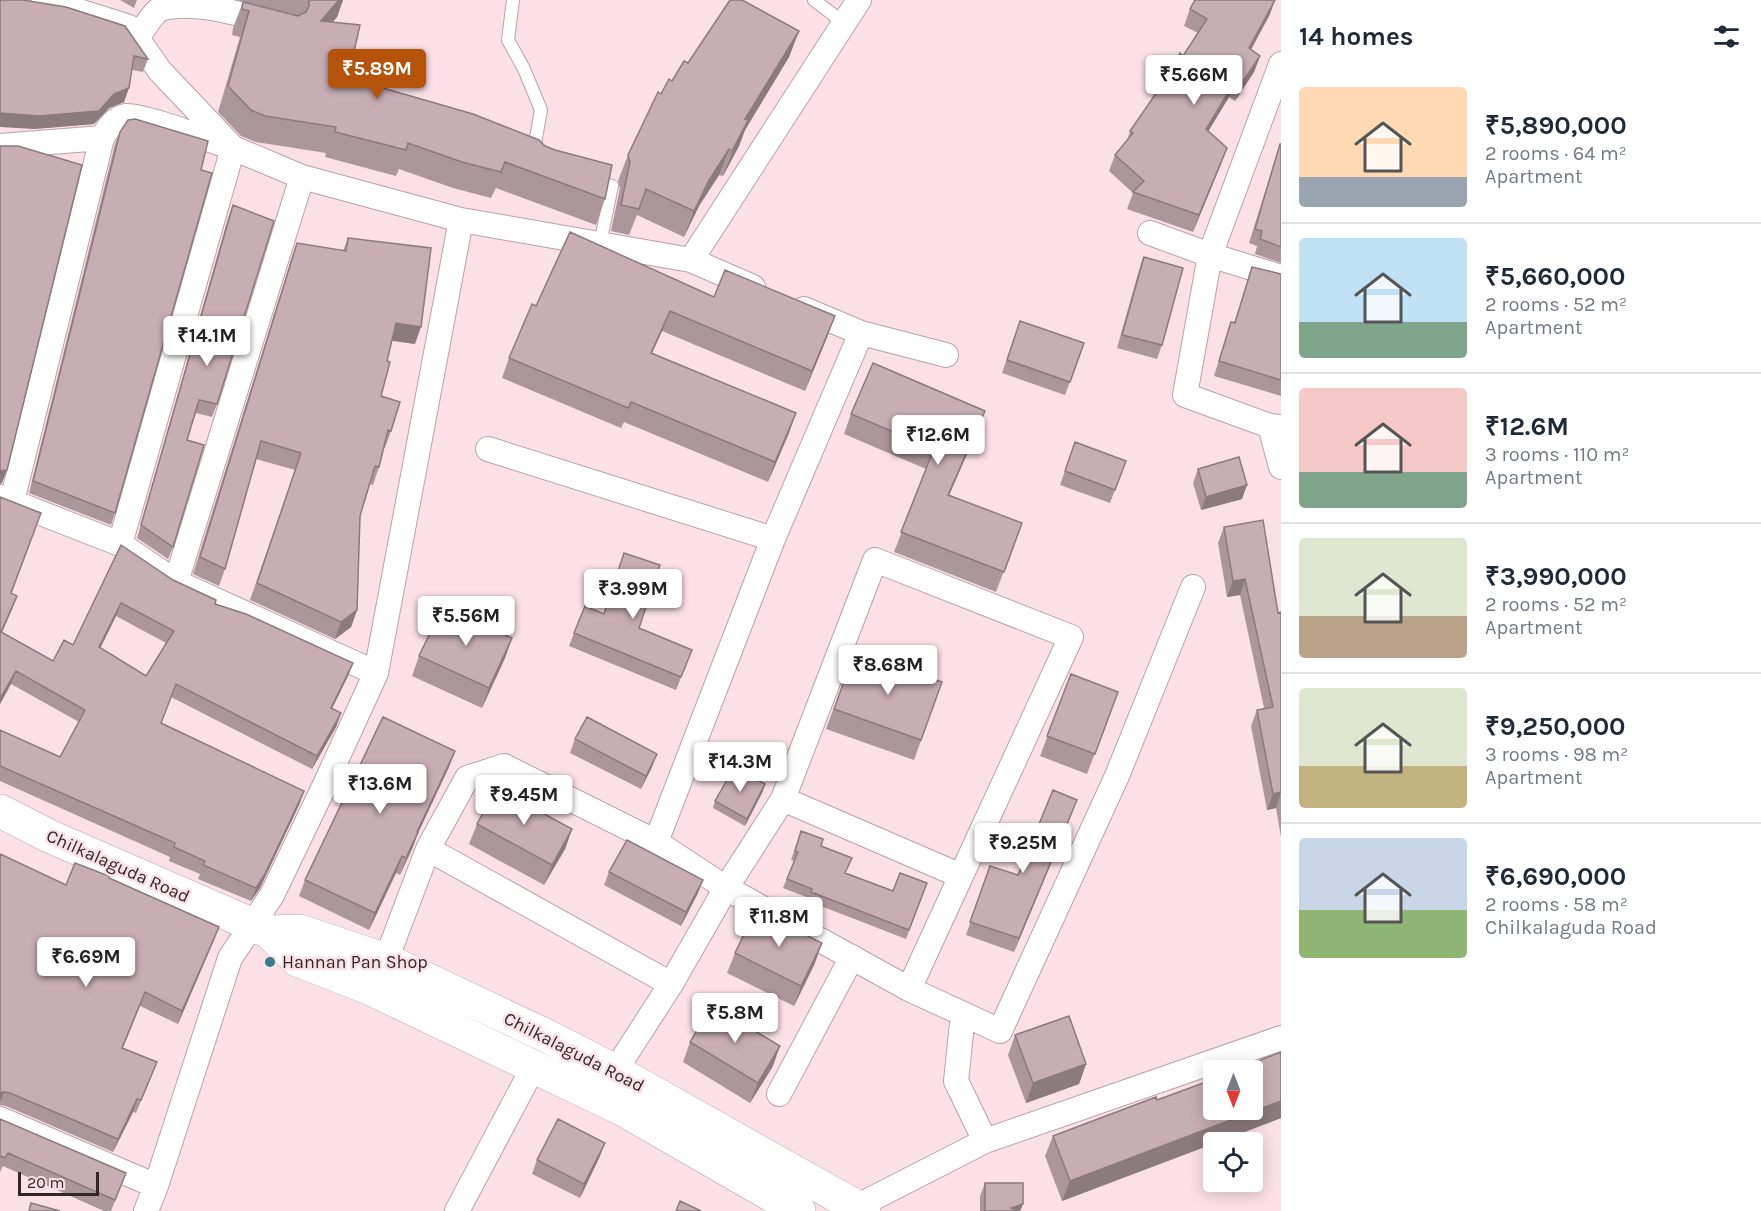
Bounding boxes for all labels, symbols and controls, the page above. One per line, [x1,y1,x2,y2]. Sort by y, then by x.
icon: filters [1710,20,1743,53]
text: 14 homes [1299,21,1413,52]
pin: ₹5.89M [328,49,426,100]
pin: ₹5.66M [1145,55,1243,106]
text: ₹5.89M [342,57,412,80]
text: ₹5.66M [1159,63,1229,86]
text: ₹5,890,000 [1485,110,1627,141]
icon: home [1347,111,1419,183]
text: 2 rooms · 64 m² [1485,142,1627,165]
text: Apartment [1485,165,1583,188]
text: ₹5,660,000 [1485,261,1626,292]
icon: home [1347,262,1419,334]
text: 2 rooms · 52 m² [1485,293,1627,316]
pin: ₹14.1M [158,316,256,367]
text: Apartment [1485,316,1583,339]
text: ₹14.1M [177,324,237,347]
text: ₹12.6M [1485,411,1569,442]
icon: home [1347,412,1419,484]
pin: ₹12.6M [889,415,987,466]
text: ₹12.6M [906,423,970,446]
text: 3 rooms · 110 m² [1485,443,1630,466]
text: Apartment [1485,466,1583,489]
text: ₹3,990,000 [1485,561,1627,592]
icon: home [1347,562,1419,634]
pin: ₹3.99M [584,569,682,620]
text: ₹3.99M [598,577,668,600]
text: 2 rooms · 52 m² [1485,593,1627,616]
pin: ₹5.56M [417,596,515,647]
text: ₹5.56M [432,604,500,627]
text: Apartment [1485,616,1583,639]
pin: ₹8.68M [839,645,937,696]
text: ₹8.68M [852,653,924,676]
text: ₹9,250,000 [1485,711,1626,742]
icon: home [1347,712,1419,784]
pin: ₹14.3M [691,742,789,793]
text: 3 rooms · 98 m² [1485,743,1628,766]
text: ₹14.3M [708,750,772,773]
pin: ₹13.6M [331,764,429,815]
text: Apartment [1485,766,1583,789]
text: ₹13.6M [348,772,412,795]
pin: ₹9.45M [475,775,573,826]
text: ₹9.45M [490,783,558,806]
pin: ₹9.25M [974,823,1072,874]
street label: Chilkalaguda Road [43,824,193,908]
text: ₹9.25M [988,831,1058,854]
text: ₹6,690,000 [1485,861,1626,892]
icon: home [1347,862,1419,934]
text: 2 rooms · 58 m² [1485,893,1628,916]
pin: ₹11.8M [730,897,828,948]
text: ₹11.8M [749,905,809,928]
text: Chilkalaguda Road [1485,916,1657,939]
pin: ₹6.69M [37,937,135,988]
text: ₹6.69M [51,945,121,968]
place label: Hannan Pan Shop [282,951,428,973]
marker: Hannan Pan Shop [263,955,277,969]
pin: ₹5.8M [693,993,777,1044]
text: ₹5.8M [706,1001,764,1024]
street label: Chilkalaguda Road [500,1007,648,1097]
north arrow [1203,1060,1263,1120]
map controls [1203,1060,1263,1192]
button: locate [1203,1132,1263,1192]
scale bar [18,1169,99,1196]
text: 20 m [27,1173,65,1192]

